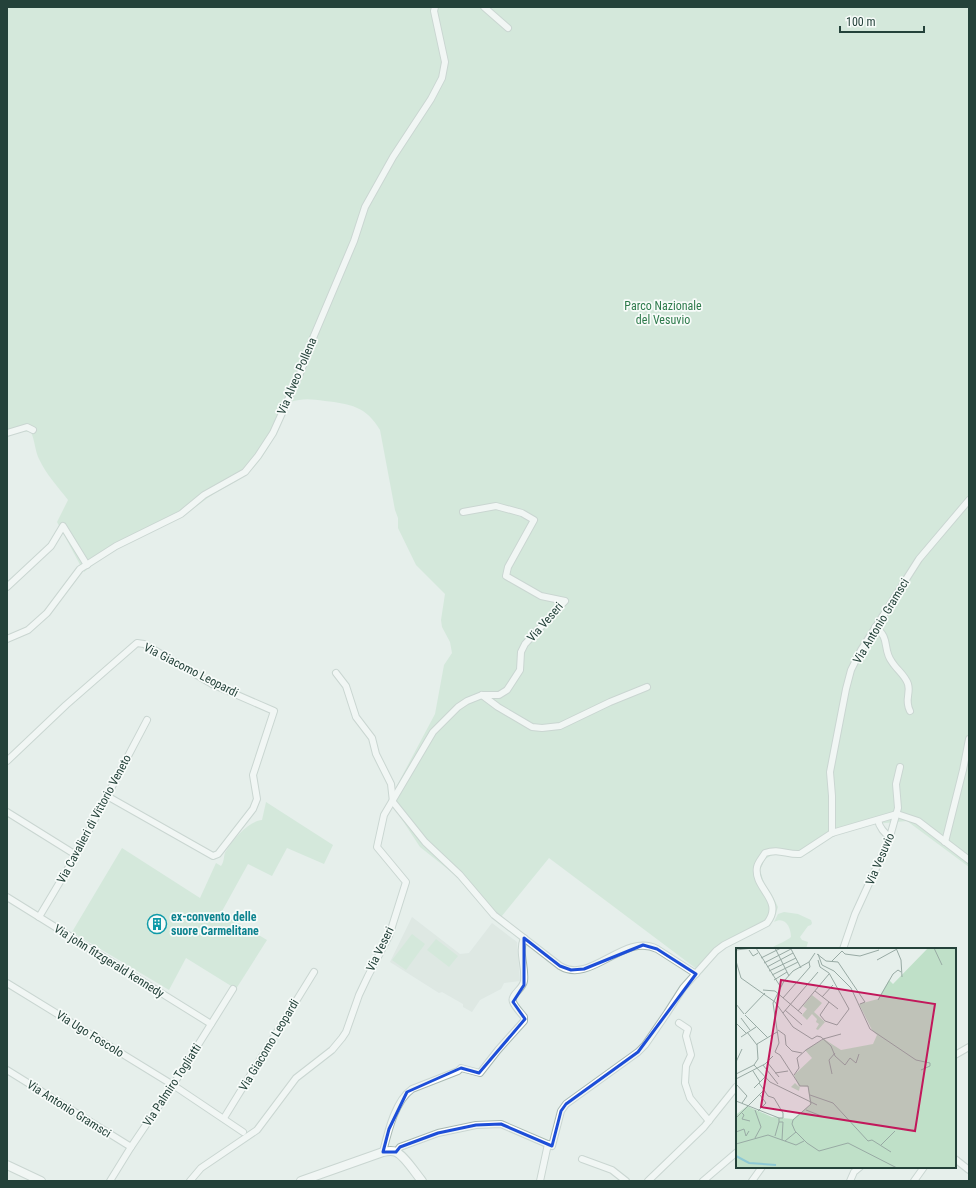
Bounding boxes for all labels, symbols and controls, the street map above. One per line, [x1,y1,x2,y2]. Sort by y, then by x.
scale bar [840,8,924,34]
text: 100 m [846,15,876,29]
park label: Parco Nazionale del Vesuvio [624,299,702,327]
street label: Via Alveo Pollena [274,335,320,417]
street label: Via Antonio Gramsci [850,576,912,666]
street label: Via Veseri [524,599,566,645]
street label: Via Giacomo Leopardi [141,640,241,700]
street label: Via Cavalieri di Vittorio Veneto [54,752,134,886]
street label: Via Vesuvio [863,831,897,887]
place label: ex-convento delle suore Carmelitane [171,910,259,938]
building icon: ex-convento delle suore Carmelitane [146,913,168,935]
street label: Via john fitzgerald kennedy [51,921,167,1001]
street label: Via Veseri [363,925,397,973]
inset map [736,948,956,1168]
street label: Via Giacomo Leopardi [236,997,302,1093]
street label: Via Ugo Foscolo [54,1008,126,1060]
street label: Via Palmiro Togliatti [140,1041,204,1129]
street label: Via Antonio Gramsci [24,1077,114,1141]

